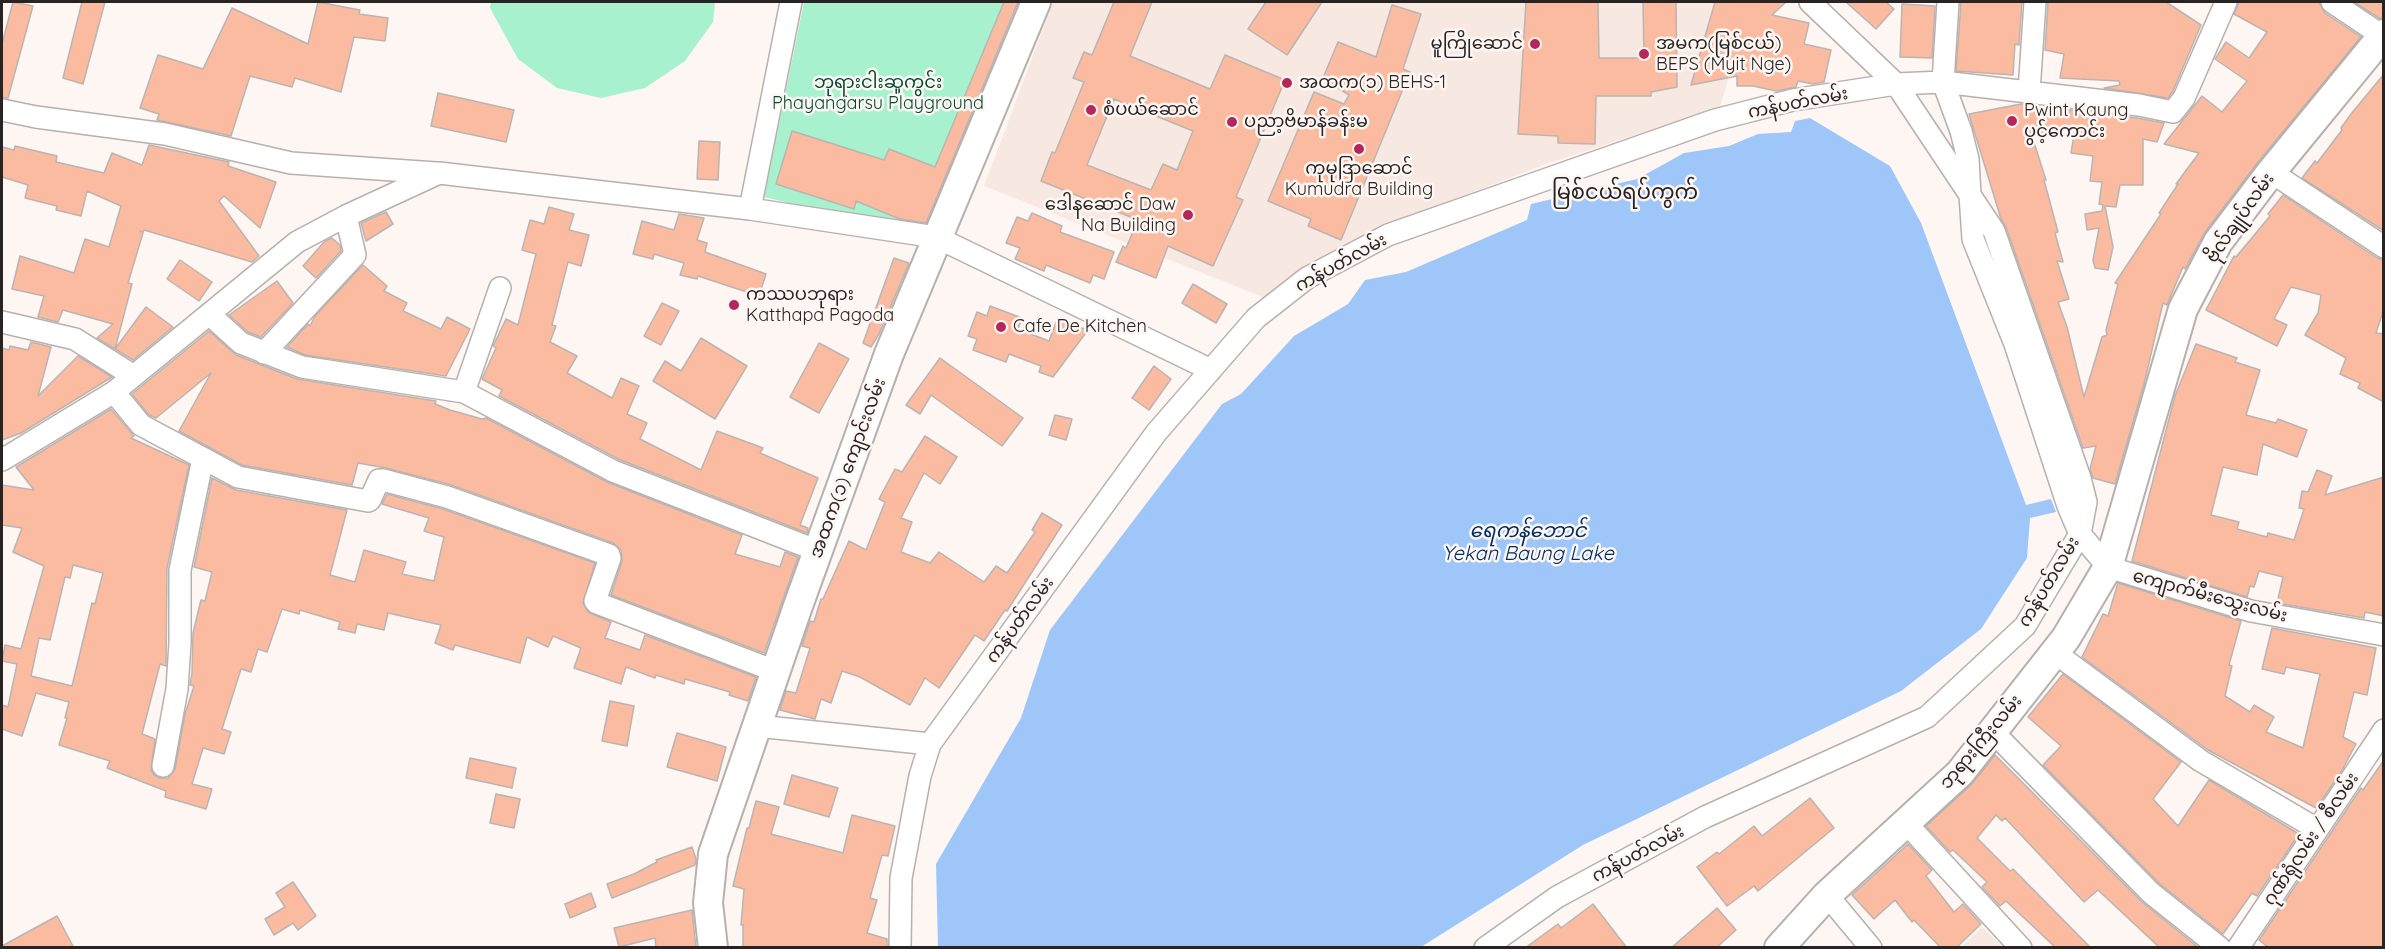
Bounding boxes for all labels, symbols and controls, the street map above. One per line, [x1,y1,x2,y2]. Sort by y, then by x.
place label: မူကြိုဆောင် [1430,33,1523,55]
place label: အမက(မြစ်ငယ်) BEPS (Myit Nge) [1656,33,1791,76]
marker: မူကြိုဆောင် [1528,37,1542,51]
marker: အမက(မြစ်ငယ်) BEPS (Myit Nge) [1637,47,1651,61]
park label: ဘုရားငါးဆူကွင်း Phayangarsu Playground [772,72,984,115]
place label: အထက(၁) BEHS-1 [1299,72,1446,94]
marker: အထက(၁) BEHS-1 [1280,76,1294,90]
street label: ကန်ပတ်လမ်း [1746,83,1850,123]
place label: စံပယ်ဆောင် [1103,99,1199,121]
place label: Pwint Kaung ပွင့်ကောင်း [2024,100,2129,142]
marker: စံပယ်ဆောင် [1084,103,1098,117]
place label: ပညာ့ဗိမာန်ခန်းမ [1244,111,1368,133]
marker: Pwint Kaung ပွင့်ကောင်း [2005,114,2019,128]
marker: ပညာ့ဗိမာန်ခန်းမ [1225,115,1239,129]
marker: ကုမုဒြာဆောင် Kumudra Building [1352,142,1366,156]
place label: ကုမုဒြာဆောင် Kumudra Building [1285,158,1433,201]
street label: ဗိုလ်ချုပ်လမ်း [2201,169,2279,267]
district label: မြစ်ငယ်ရပ်ကွက် [1552,180,1698,206]
place label: ဒေါနဆောင် Daw Na Building [1045,194,1176,236]
marker: ဒေါနဆောင် Daw Na Building [1181,208,1195,222]
street label: ကန်ပတ်လမ်း [1291,229,1391,297]
place label: ကဿပဘုရား Katthapa Pagoda [746,284,894,326]
marker: ကဿပဘုရား Katthapa Pagoda [727,298,741,312]
place label: Cafe De Kitchen [1013,316,1147,338]
marker: Cafe De Kitchen [994,320,1008,334]
street label: အထက(၁) ကျောင်းလမ်း [805,375,891,561]
water label: ရေကန်ဘောင် Yekan Baung Lake [1442,519,1614,566]
street label: ကန်ပတ်လမ်း [2014,533,2084,631]
street label: ကျောက်မီးသွေးလမ်း [2130,565,2290,627]
street label: ကန်ပတ်လမ်း [981,573,1059,667]
street label: ဘုရားကြီးလမ်း [1935,691,2027,793]
street label: ဂုဏ်ရုံလမ်း / စီလမ်း [2259,768,2363,910]
street label: ကန်ပတ်လမ်း [1588,821,1688,887]

